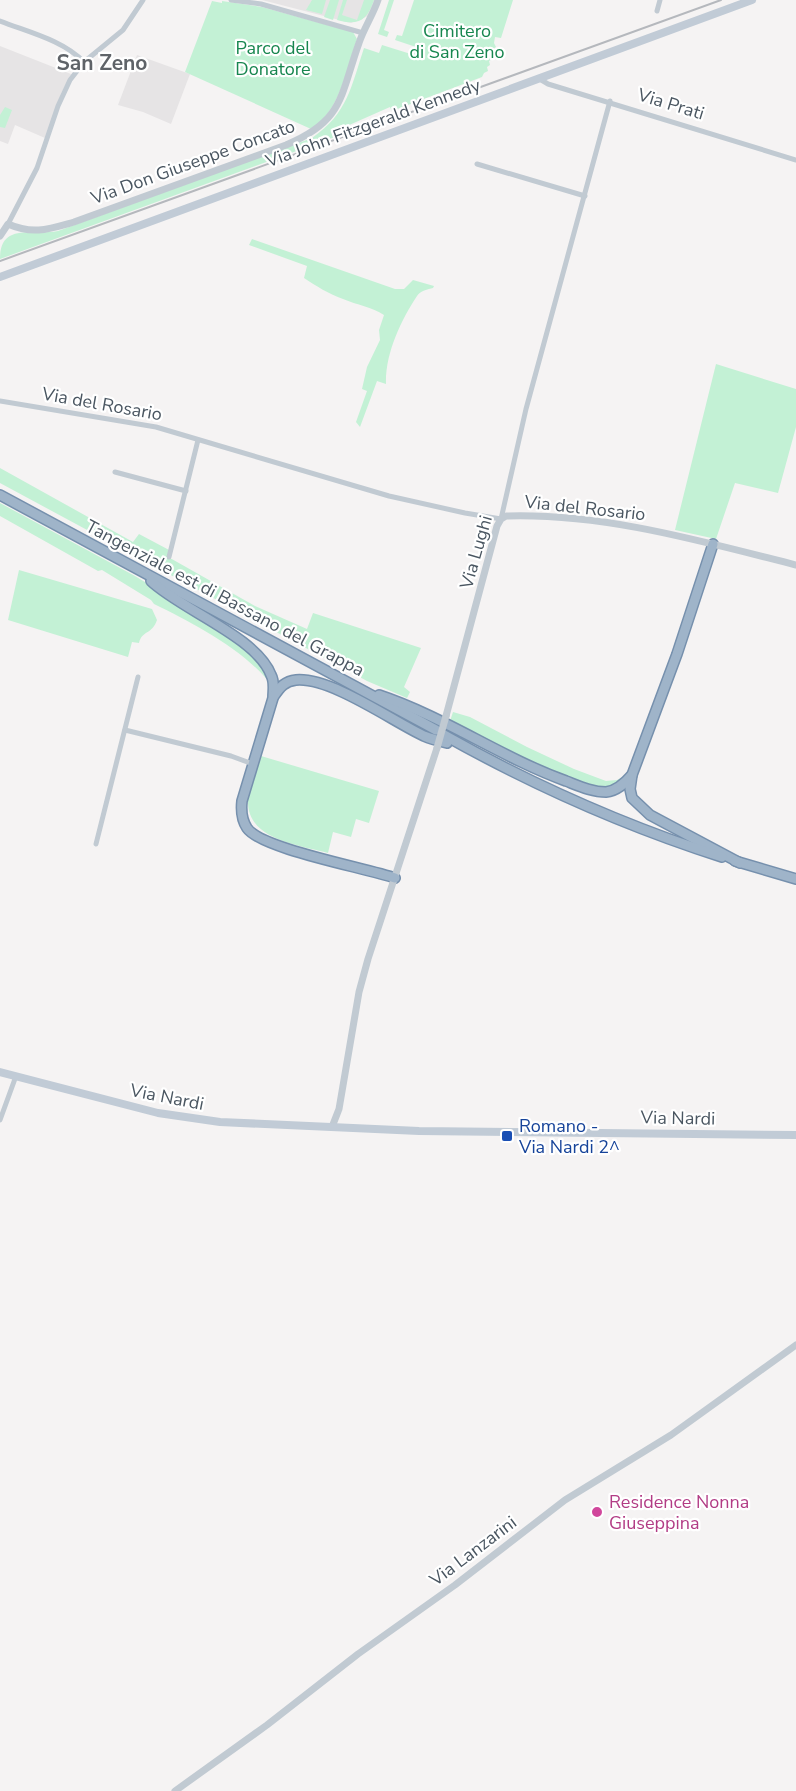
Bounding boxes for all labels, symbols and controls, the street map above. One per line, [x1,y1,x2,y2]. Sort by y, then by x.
park label: Cimitero di San Zeno [410,19,504,64]
park label: Parco del Donatore [235,36,311,81]
district label: San Zeno [57,49,147,77]
street label: Via John Fitzgerald Kennedy [261,73,484,173]
street label: Via Prati [634,82,707,125]
street label: Via Don Giuseppe Concato [87,114,298,210]
street label: Via del Rosario [39,381,164,426]
street label: Via del Rosario [522,490,647,526]
street label: Via Lughi [454,512,498,593]
street label: Tangenziale est di Bassano del Grappa [81,514,369,682]
street label: Via Nardi [127,1078,206,1116]
street label: Via Nardi [639,1105,716,1131]
place label: Romano - Via Nardi 2^ [518,1114,620,1159]
marker: Romano - Via Nardi 2^ [500,1129,514,1143]
place label: Residence Nonna Giuseppina [609,1490,749,1535]
marker: Residence Nonna Giuseppina [590,1505,604,1519]
street label: Via Lanzarini [424,1510,521,1592]

